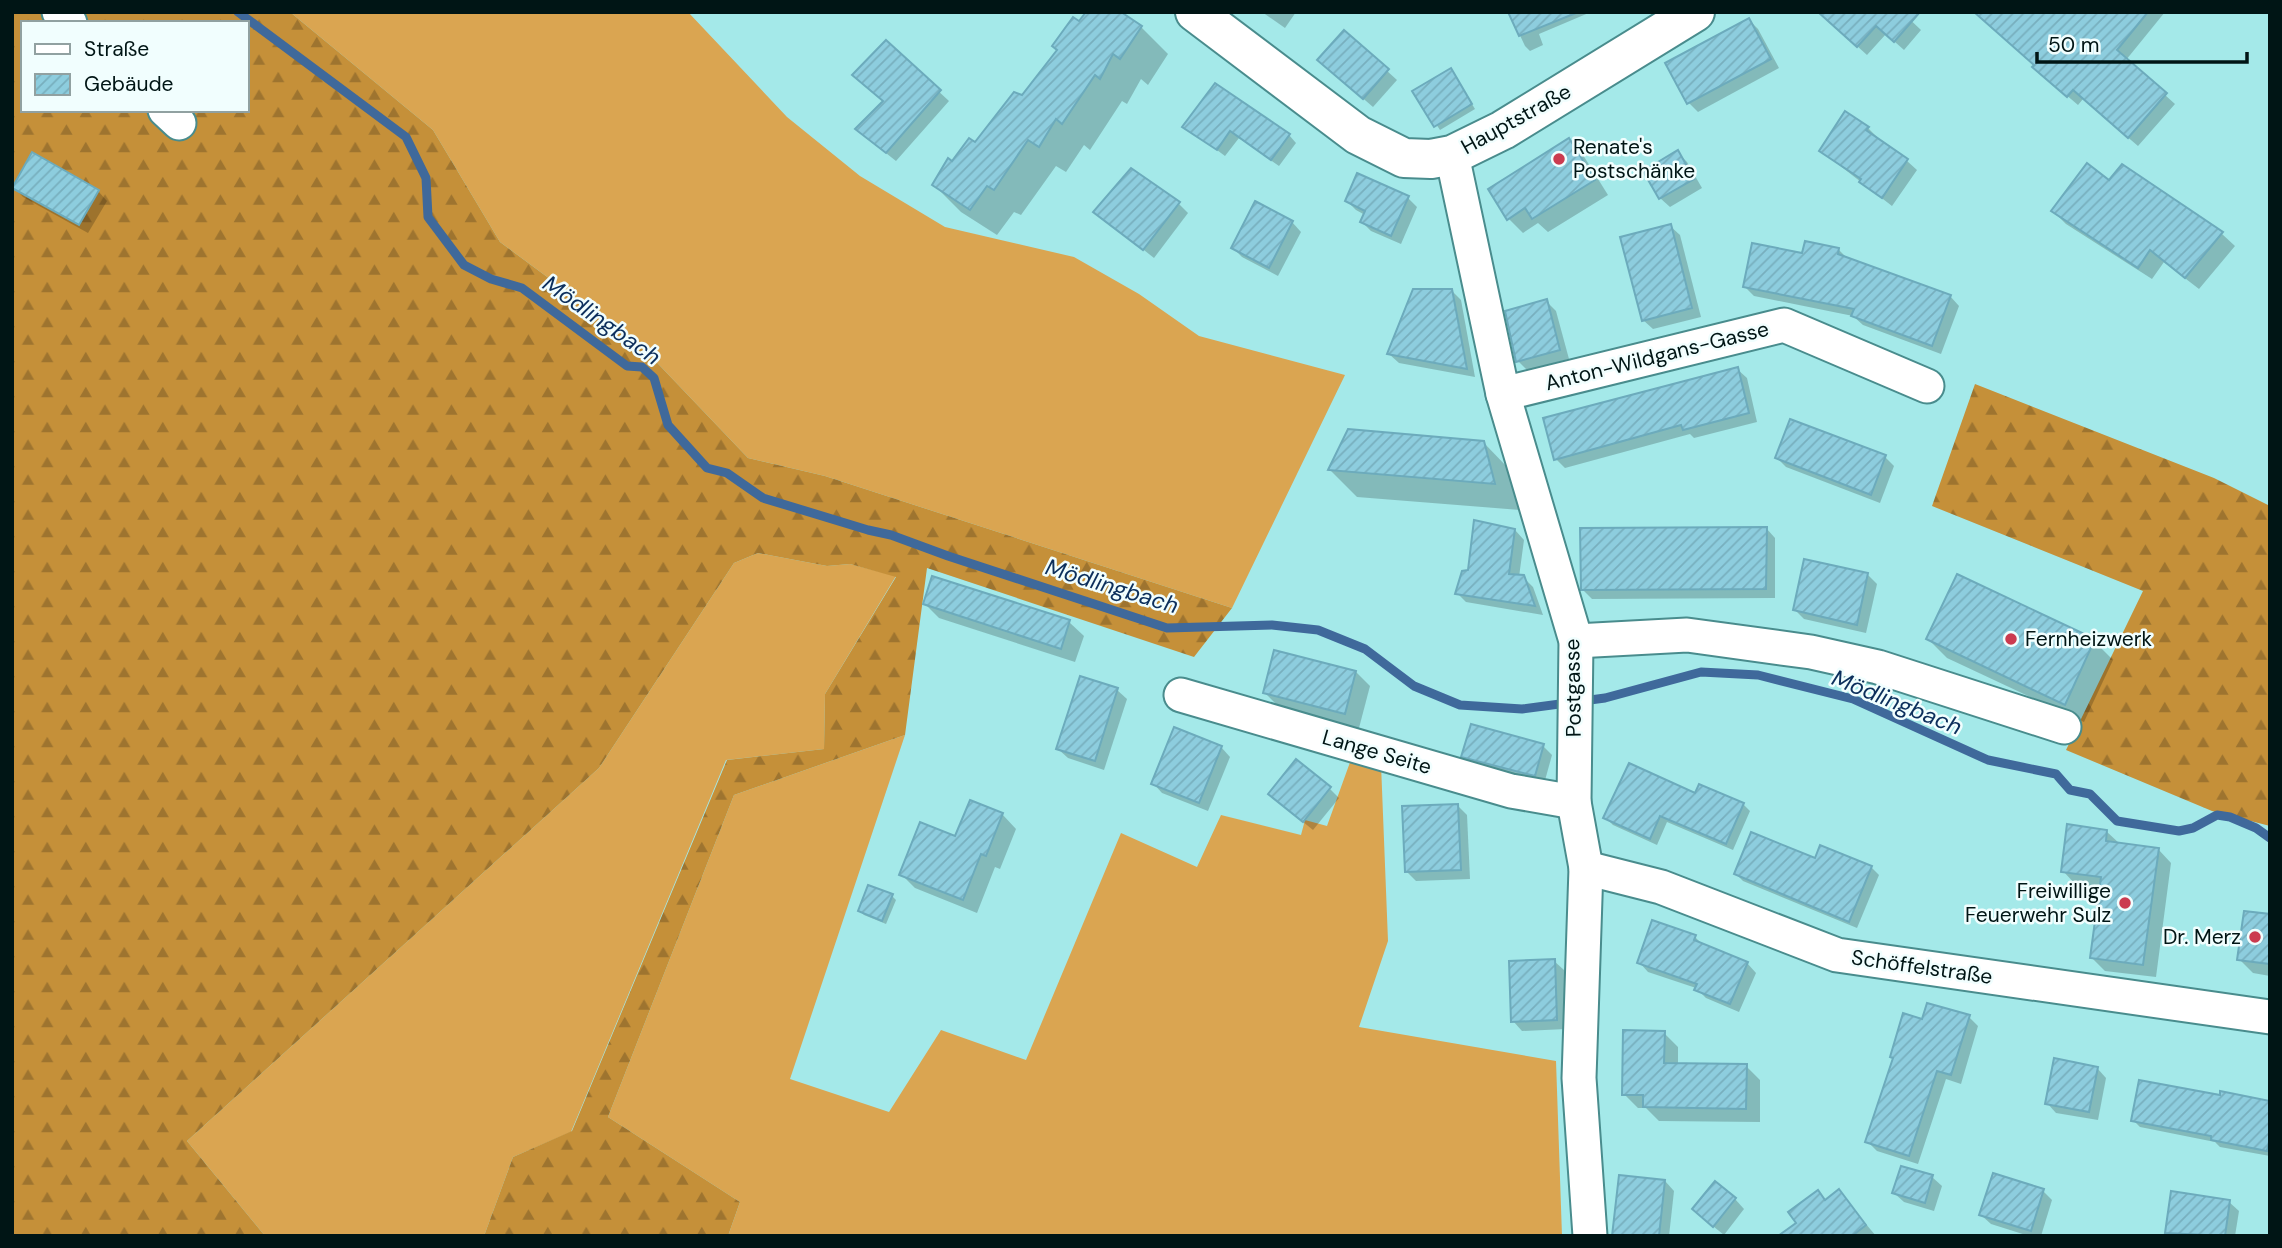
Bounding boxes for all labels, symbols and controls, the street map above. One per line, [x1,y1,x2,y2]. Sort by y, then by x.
legend [21,21,248,112]
scale bar [2037,21,2247,65]
text: 50 m [2048,31,2099,59]
text: Straße [84,35,149,63]
text: Gebäude [84,70,174,98]
street label: Hauptstraße [1456,77,1576,161]
place label: Renate's Postschänke [1573,133,1695,185]
marker: Renate's Postschänke [1551,151,1567,167]
water label: Mödlingbach [537,268,667,372]
street label: Anton-Wildgans-Gasse [1542,315,1772,397]
water label: Mödlingbach [1042,552,1182,620]
place label: Fernheizwerk [2025,625,2153,653]
marker: Fernheizwerk [2003,631,2019,647]
street label: Postgasse [1558,638,1588,737]
water label: Mödlingbach [1828,662,1966,742]
street label: Lange Seite [1319,723,1435,781]
place label: Freiwillige Feuerwehr Sulz [1965,877,2111,929]
marker: Freiwillige Feuerwehr Sulz [2117,895,2133,911]
place label: Dr. Merz [2163,923,2241,951]
marker: Dr. Merz [2247,929,2263,945]
street label: Schöffelstraße [1850,943,1994,991]

